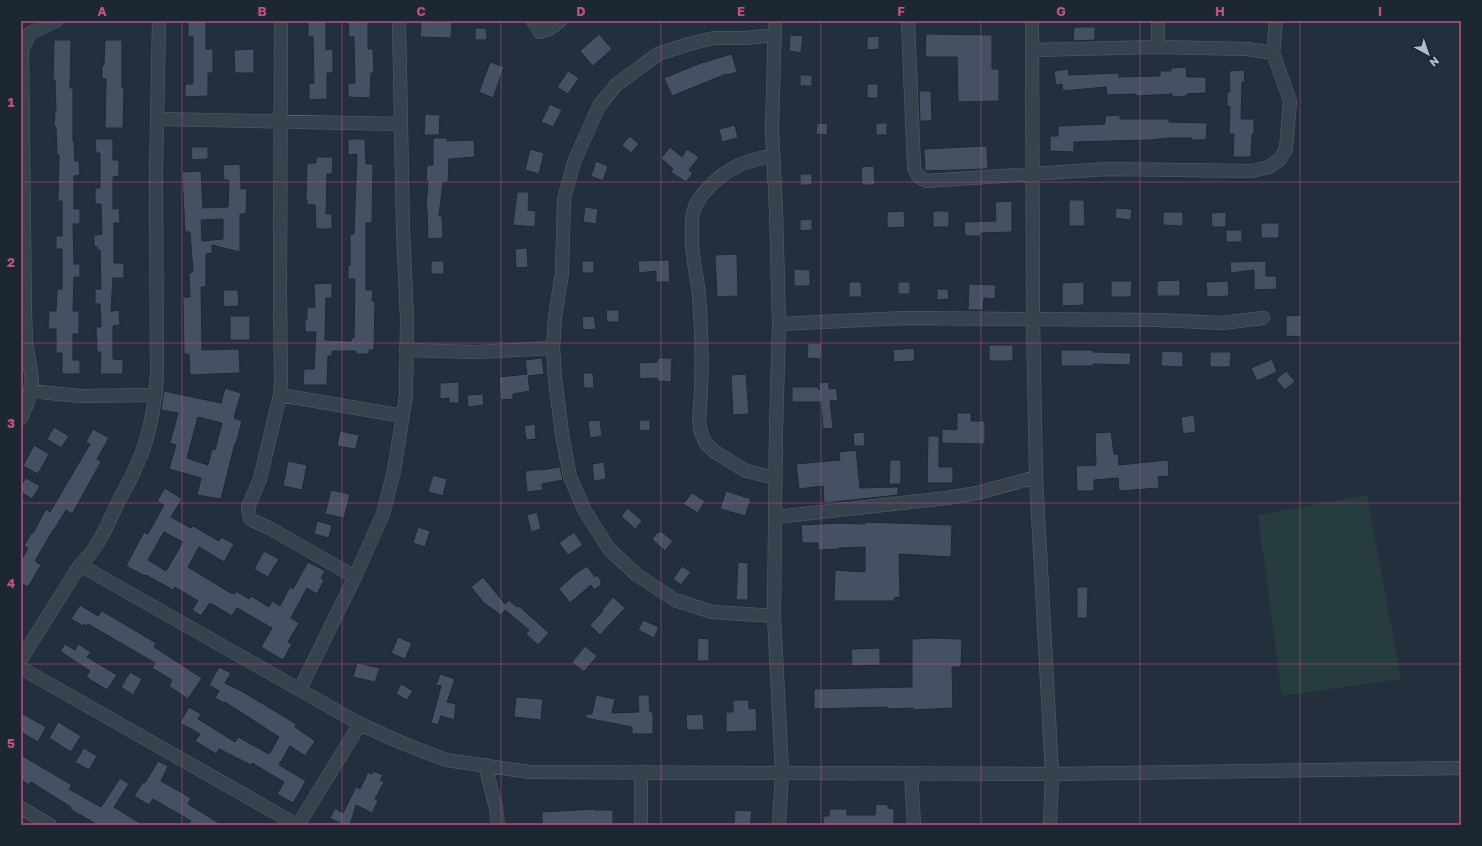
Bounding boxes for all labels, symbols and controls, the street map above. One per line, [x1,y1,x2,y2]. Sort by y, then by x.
text: A [97,3,107,19]
text: B [257,3,267,19]
text: C [416,3,426,19]
text: D [576,3,586,19]
text: E [737,3,745,19]
text: F [897,3,905,19]
text: G [1056,3,1066,19]
text: H [1215,3,1225,19]
text: I [1378,3,1382,19]
north arrow [1408,34,1448,74]
text: N [1427,54,1442,70]
text: 1 [8,94,15,110]
text: 2 [7,254,15,270]
text: 3 [7,415,15,431]
text: 4 [7,575,15,591]
text: 5 [7,735,15,751]

